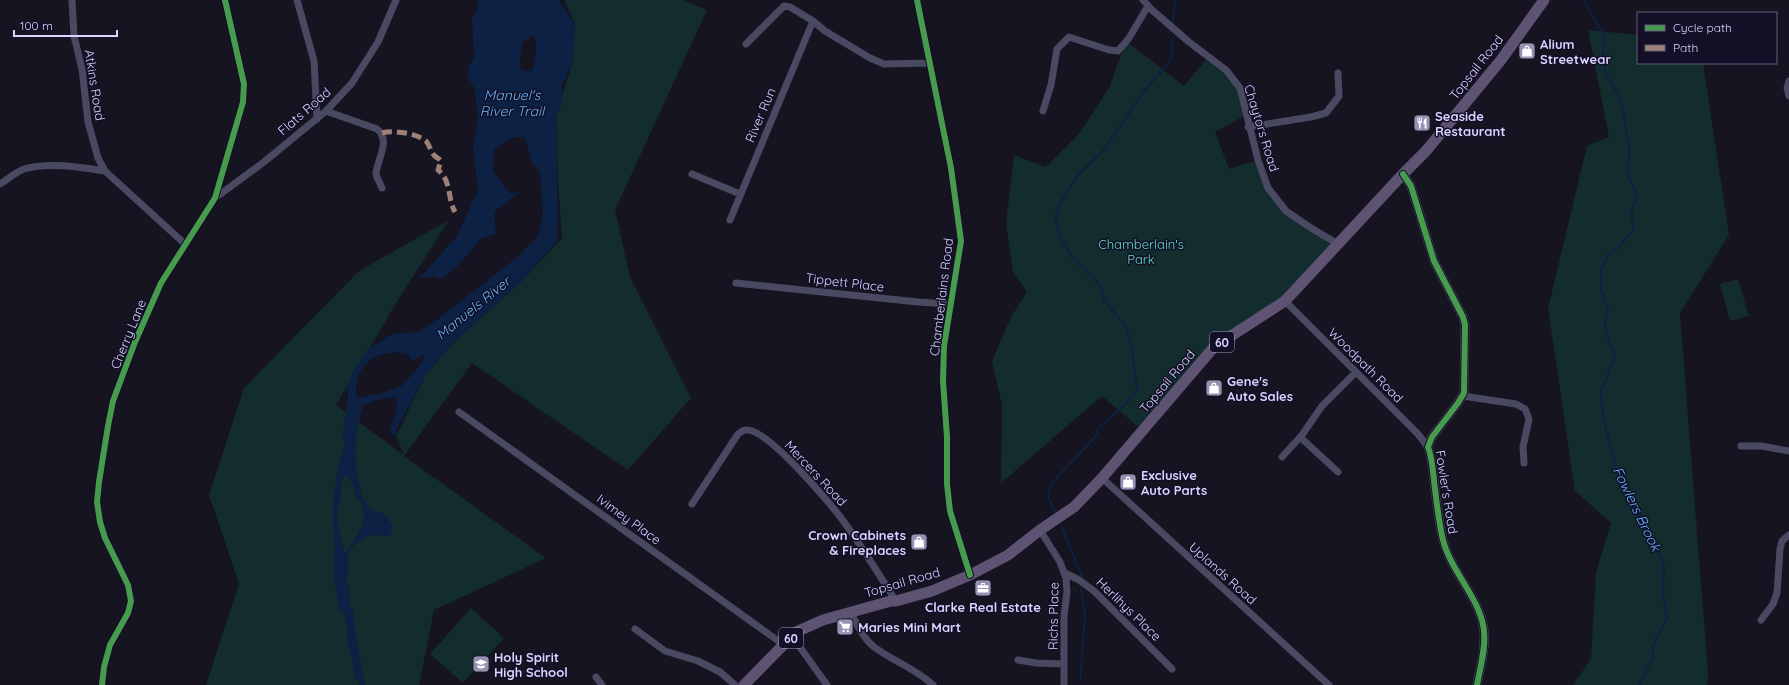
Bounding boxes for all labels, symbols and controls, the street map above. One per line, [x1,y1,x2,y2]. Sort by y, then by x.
scale bar [14,12,117,38]
legend [1637,12,1777,64]
text: 100 m [20,18,53,33]
text: Cycle path [1673,20,1732,35]
street label: Topsail Road [1446,31,1506,103]
place label: Alium Streetwear [1540,36,1611,67]
text: Path [1673,40,1698,55]
shop icon: Alium Streetwear [1517,41,1537,61]
street label: Atkins Road [81,48,109,122]
street label: Chaytors Road [1241,83,1283,173]
street label: Flats Road [274,84,334,138]
street label: River Run [741,85,779,145]
water label: Manuel's River Trail [480,86,546,120]
place label: Seaside Restaurant [1435,108,1506,139]
restaurant icon: Seaside Restaurant [1412,113,1432,133]
park label: Chamberlain's Park [1098,236,1184,267]
street label: Chamberlains Road [926,237,956,357]
street label: Tippett Place [805,269,885,295]
water label: Manuels River [432,271,515,344]
street label: Cherry Lane [107,297,149,371]
street label: Woodpath Road [1325,324,1407,406]
road number: 60 [1210,332,1234,352]
street label: Topsail Road [1136,346,1198,416]
place label: Gene's Auto Sales [1227,373,1293,404]
shop icon: Gene's Auto Sales [1204,378,1224,398]
street label: Mercers Road [782,437,850,509]
street label: Fowler's Road [1432,449,1462,535]
water label: Fowlers Brook [1609,464,1666,556]
place label: Exclusive Auto Parts [1141,467,1207,498]
shop icon: Exclusive Auto Parts [1118,472,1138,492]
street label: Ivimey Place [594,490,664,548]
place label: Crown Cabinets & Fireplaces [808,527,906,558]
shop icon: Crown Cabinets & Fireplaces [909,532,929,552]
street label: Uplands Road [1186,539,1260,607]
street label: Topsail Road [862,564,942,600]
street label: Herlihys Place [1093,574,1165,644]
office icon: Clarke Real Estate [973,578,993,598]
street label: Richs Place [1044,582,1062,650]
place label: Clarke Real Estate [925,599,1041,615]
supermarket icon: Maries Mini Mart [835,617,855,637]
place label: Maries Mini Mart [858,619,961,635]
road number: 60 [779,628,803,648]
place label: Holy Spirit High School [494,649,568,680]
school or university icon: Holy Spirit High School [471,654,491,674]

